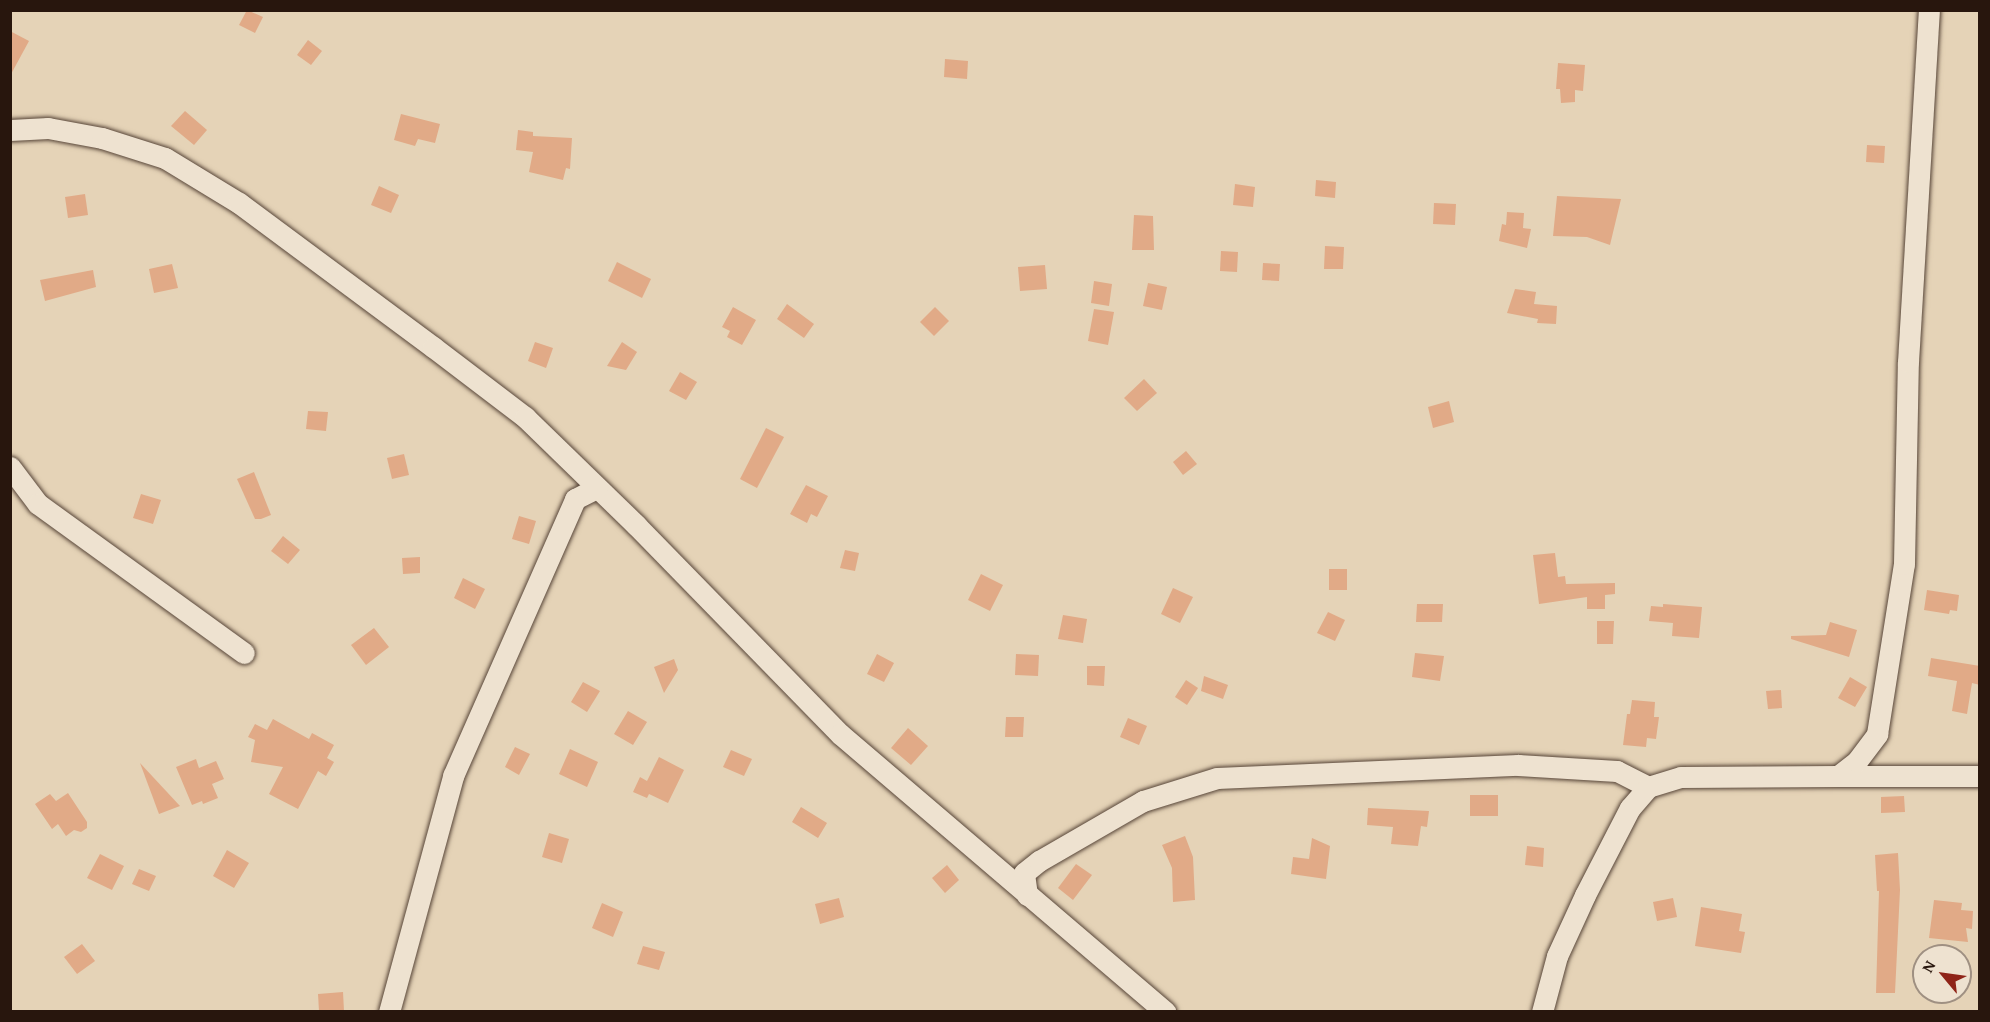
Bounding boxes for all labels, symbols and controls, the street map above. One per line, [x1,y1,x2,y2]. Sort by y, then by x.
north arrow [1912,944,1972,1004]
text: N [1915,956,1941,977]

